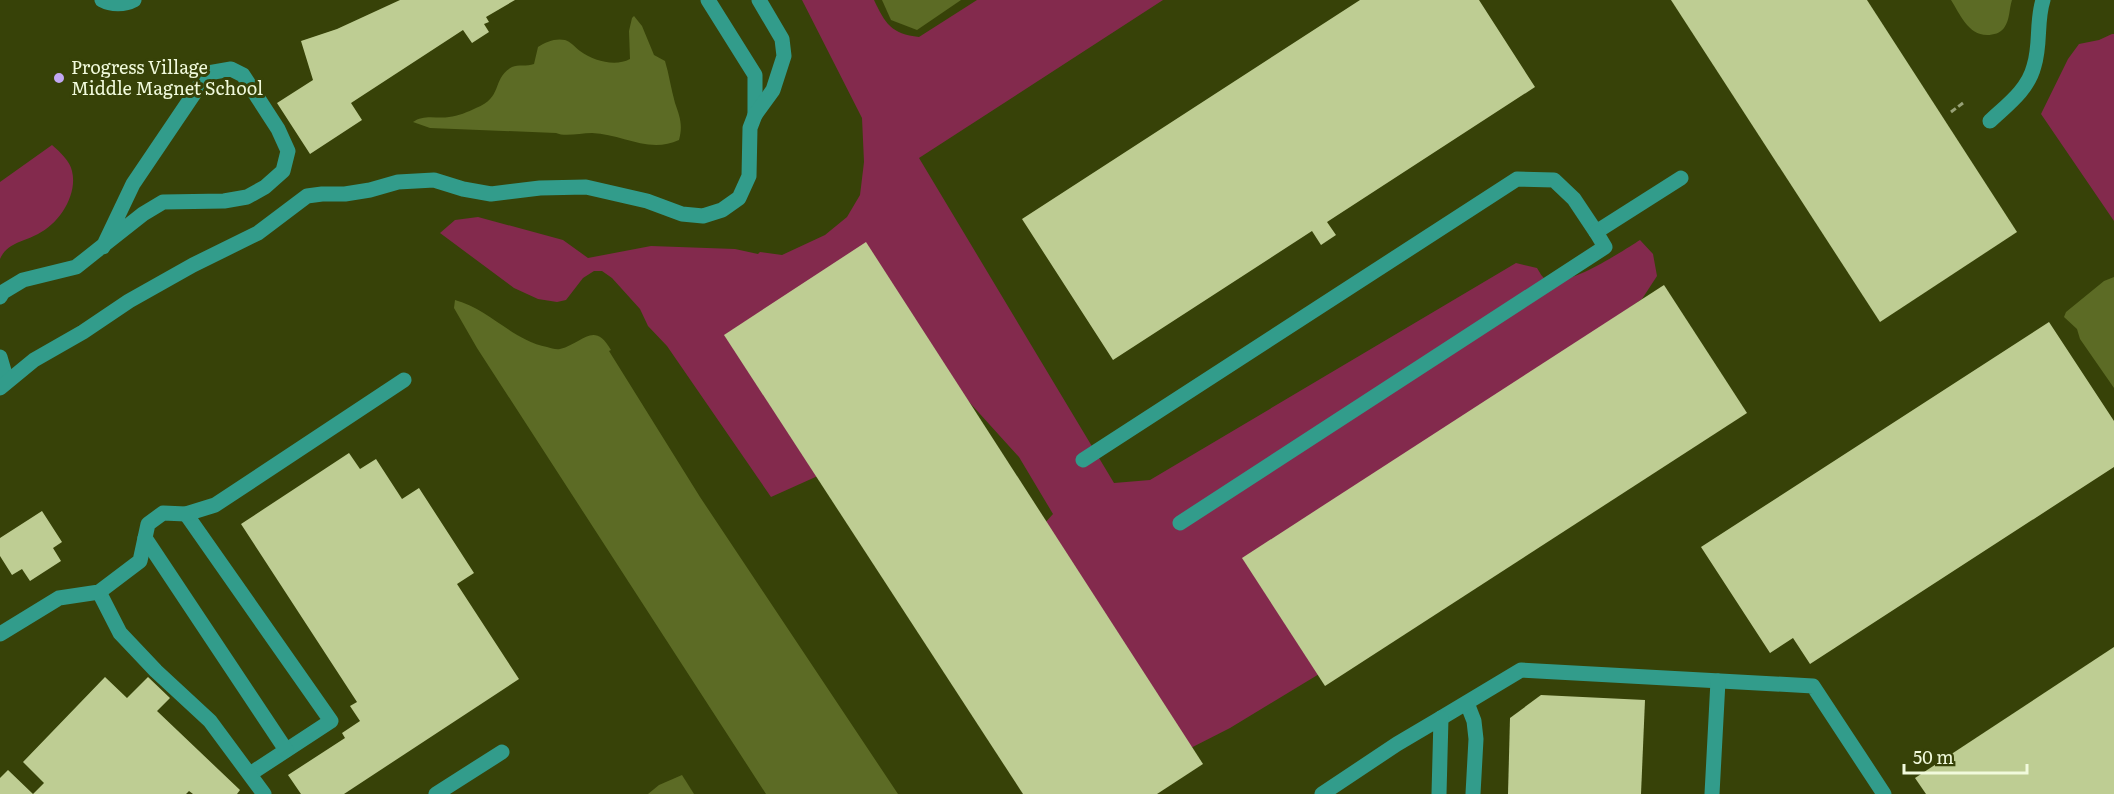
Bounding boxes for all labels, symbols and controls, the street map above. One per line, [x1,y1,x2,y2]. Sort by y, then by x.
place label: Progress Village Middle Magnet School [71,53,263,101]
marker: Progress Village Middle Magnet School [52,71,66,85]
scale bar [1904,737,2027,775]
text: 50 m [1913,743,1954,770]

